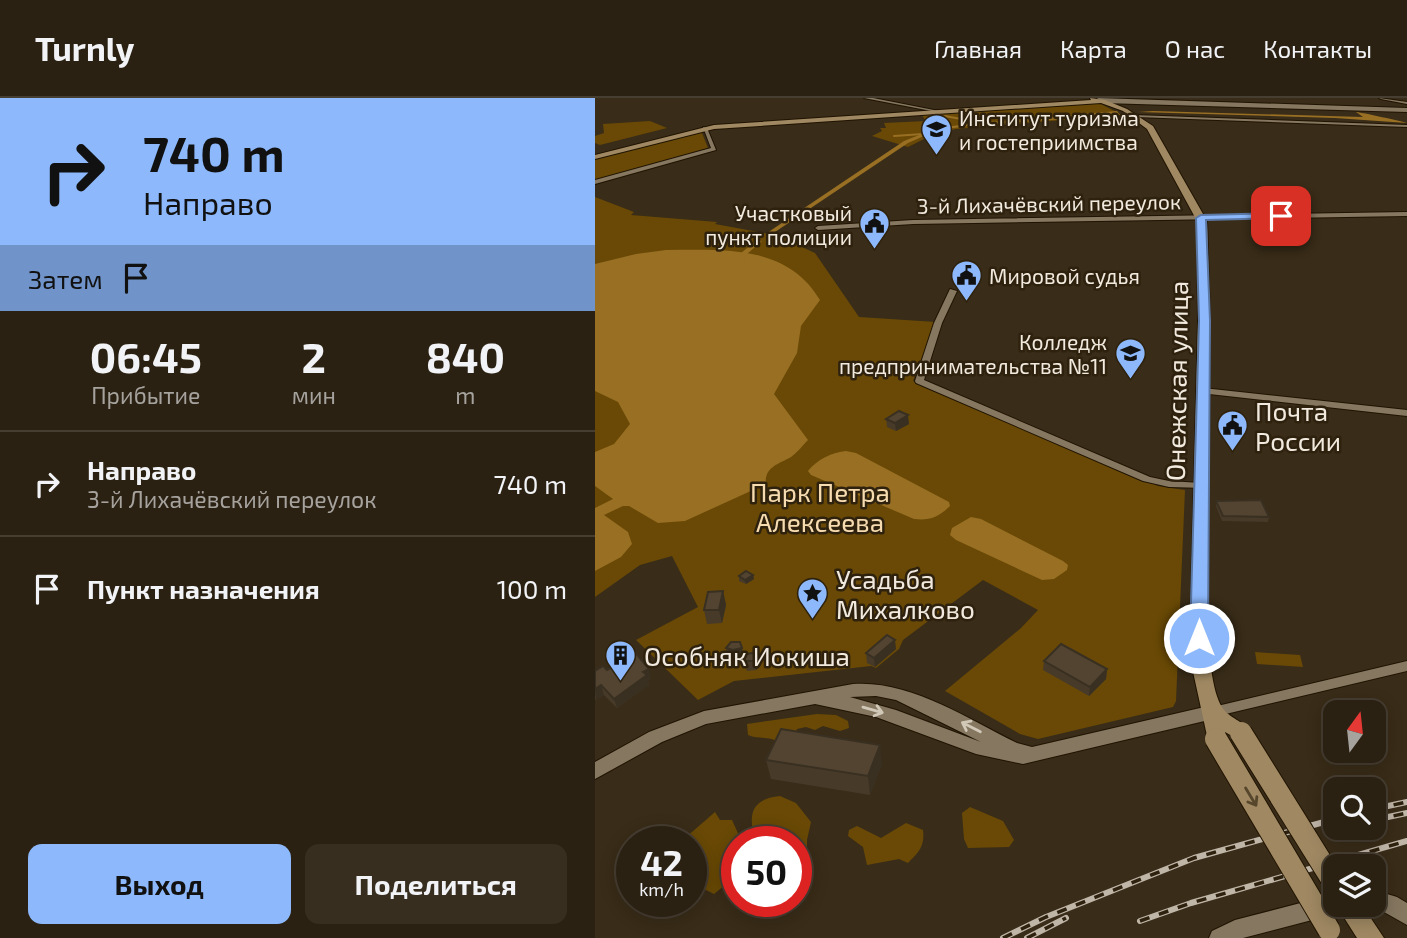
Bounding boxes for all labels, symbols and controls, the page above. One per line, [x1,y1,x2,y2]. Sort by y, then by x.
text: Turnly [35,28,134,68]
text: Главная [934,34,1022,63]
text: Карта [1060,34,1127,63]
text: О нас [1165,34,1225,63]
text: Контакты [1263,34,1372,63]
place label: Институт туризма и гостеприимства [959,105,1139,154]
school or university icon: Институт туризма и гостеприимства [919,112,953,156]
text: 740 m [143,123,285,182]
icon: right [28,126,119,217]
text: Направо [143,183,273,221]
pin [1251,186,1311,246]
street label: 3-й Лихачёвский переулок [917,188,1181,219]
icon: arrive [1262,197,1300,235]
place label: Участковый пункт полиции [705,200,852,250]
public building icon: Участковый пункт полиции [858,207,892,251]
public building icon: Мировой судья [949,258,983,302]
icon: arrive [117,259,155,297]
text: Затем [28,263,103,294]
place label: Мировой судья [989,263,1140,289]
street label: Онежская улица [1159,281,1194,481]
place label: Колледж предпринимательства №11 [839,329,1107,378]
text: 06:45 [90,331,202,381]
text: 2 [302,331,326,381]
text: 840 [426,331,505,381]
school or university icon: Колледж предпринимательства №11 [1113,336,1147,380]
text: Прибытие [91,381,201,409]
text: мин [292,381,336,409]
text: m [455,381,475,409]
place label: Почта России [1255,395,1341,456]
public building icon: Почта России [1215,408,1249,452]
text: Направо [87,454,196,485]
icon: right [28,465,66,503]
text: 740 m [493,468,567,499]
park label: Парк Петра Алексеева [750,476,890,537]
text: 3-й Лихачёвский переулок [87,485,377,513]
place label: Усадьба Михалково [836,563,975,624]
icon: arrive [28,570,66,608]
text: Пункт назначения [87,573,320,604]
text: 100 m [497,573,567,604]
place icon: Усадьба Михалково [796,576,830,620]
position arrow [1162,601,1236,675]
building icon: Особняк Иокиша [604,638,638,682]
place label: Особняк Иокиша [644,640,850,671]
north arrow [1323,700,1386,763]
map controls [1323,700,1386,917]
one-way arrow [861,704,883,717]
one-way arrow [962,719,982,733]
button: search [1323,777,1386,840]
one-way arrow [1244,787,1258,807]
speed limit sign: 50 [721,826,812,917]
text: 42 [640,841,683,883]
button: Выход [28,844,291,924]
button: Поделиться [305,844,567,924]
button: layers [1323,854,1386,917]
text: km/h [639,878,684,900]

